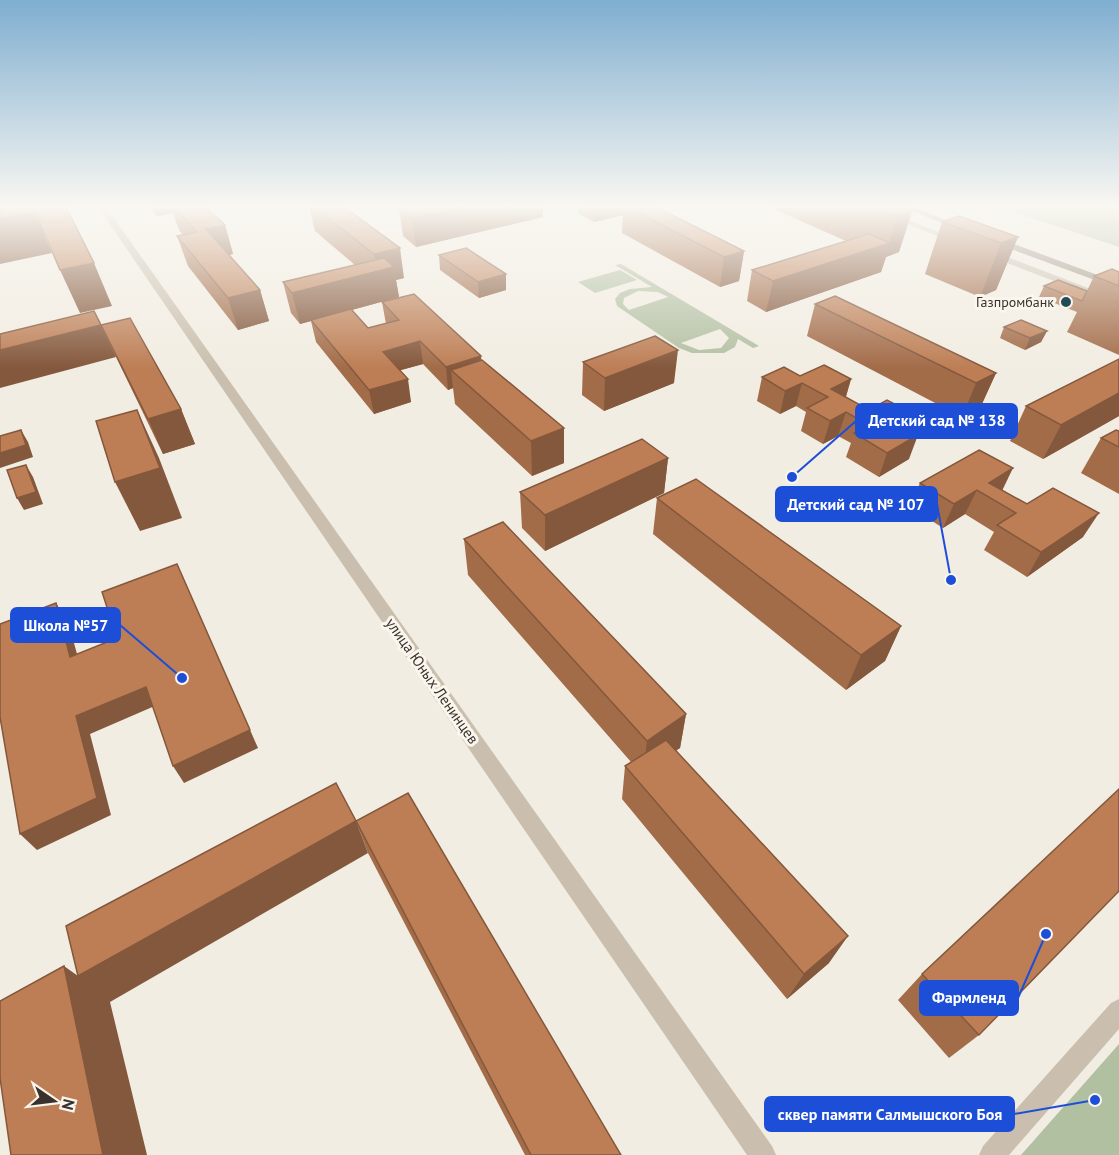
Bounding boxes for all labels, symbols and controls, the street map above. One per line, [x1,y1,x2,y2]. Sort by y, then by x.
place label: Газпромбанк [976,293,1054,311]
marker: Газпромбанк [1059,295,1073,309]
callout: Детский сад № 138 [856,404,1017,438]
text: Детский сад № 138 [868,410,1006,430]
callout: Детский сад № 107 [776,487,937,521]
text: Детский сад № 107 [787,494,925,514]
callout: Школа №57 [11,608,120,642]
street label: улица Юных Ленинцев [382,614,483,747]
text: Школа №57 [24,615,108,635]
callout: Фармленд [920,981,1018,1015]
text: Фармленд [932,987,1006,1007]
north arrow [24,1071,84,1131]
text: N [58,1097,80,1112]
callout: сквер памяти Салмышского Боя [765,1097,1014,1131]
text: сквер памяти Салмышского Боя [778,1104,1002,1124]

